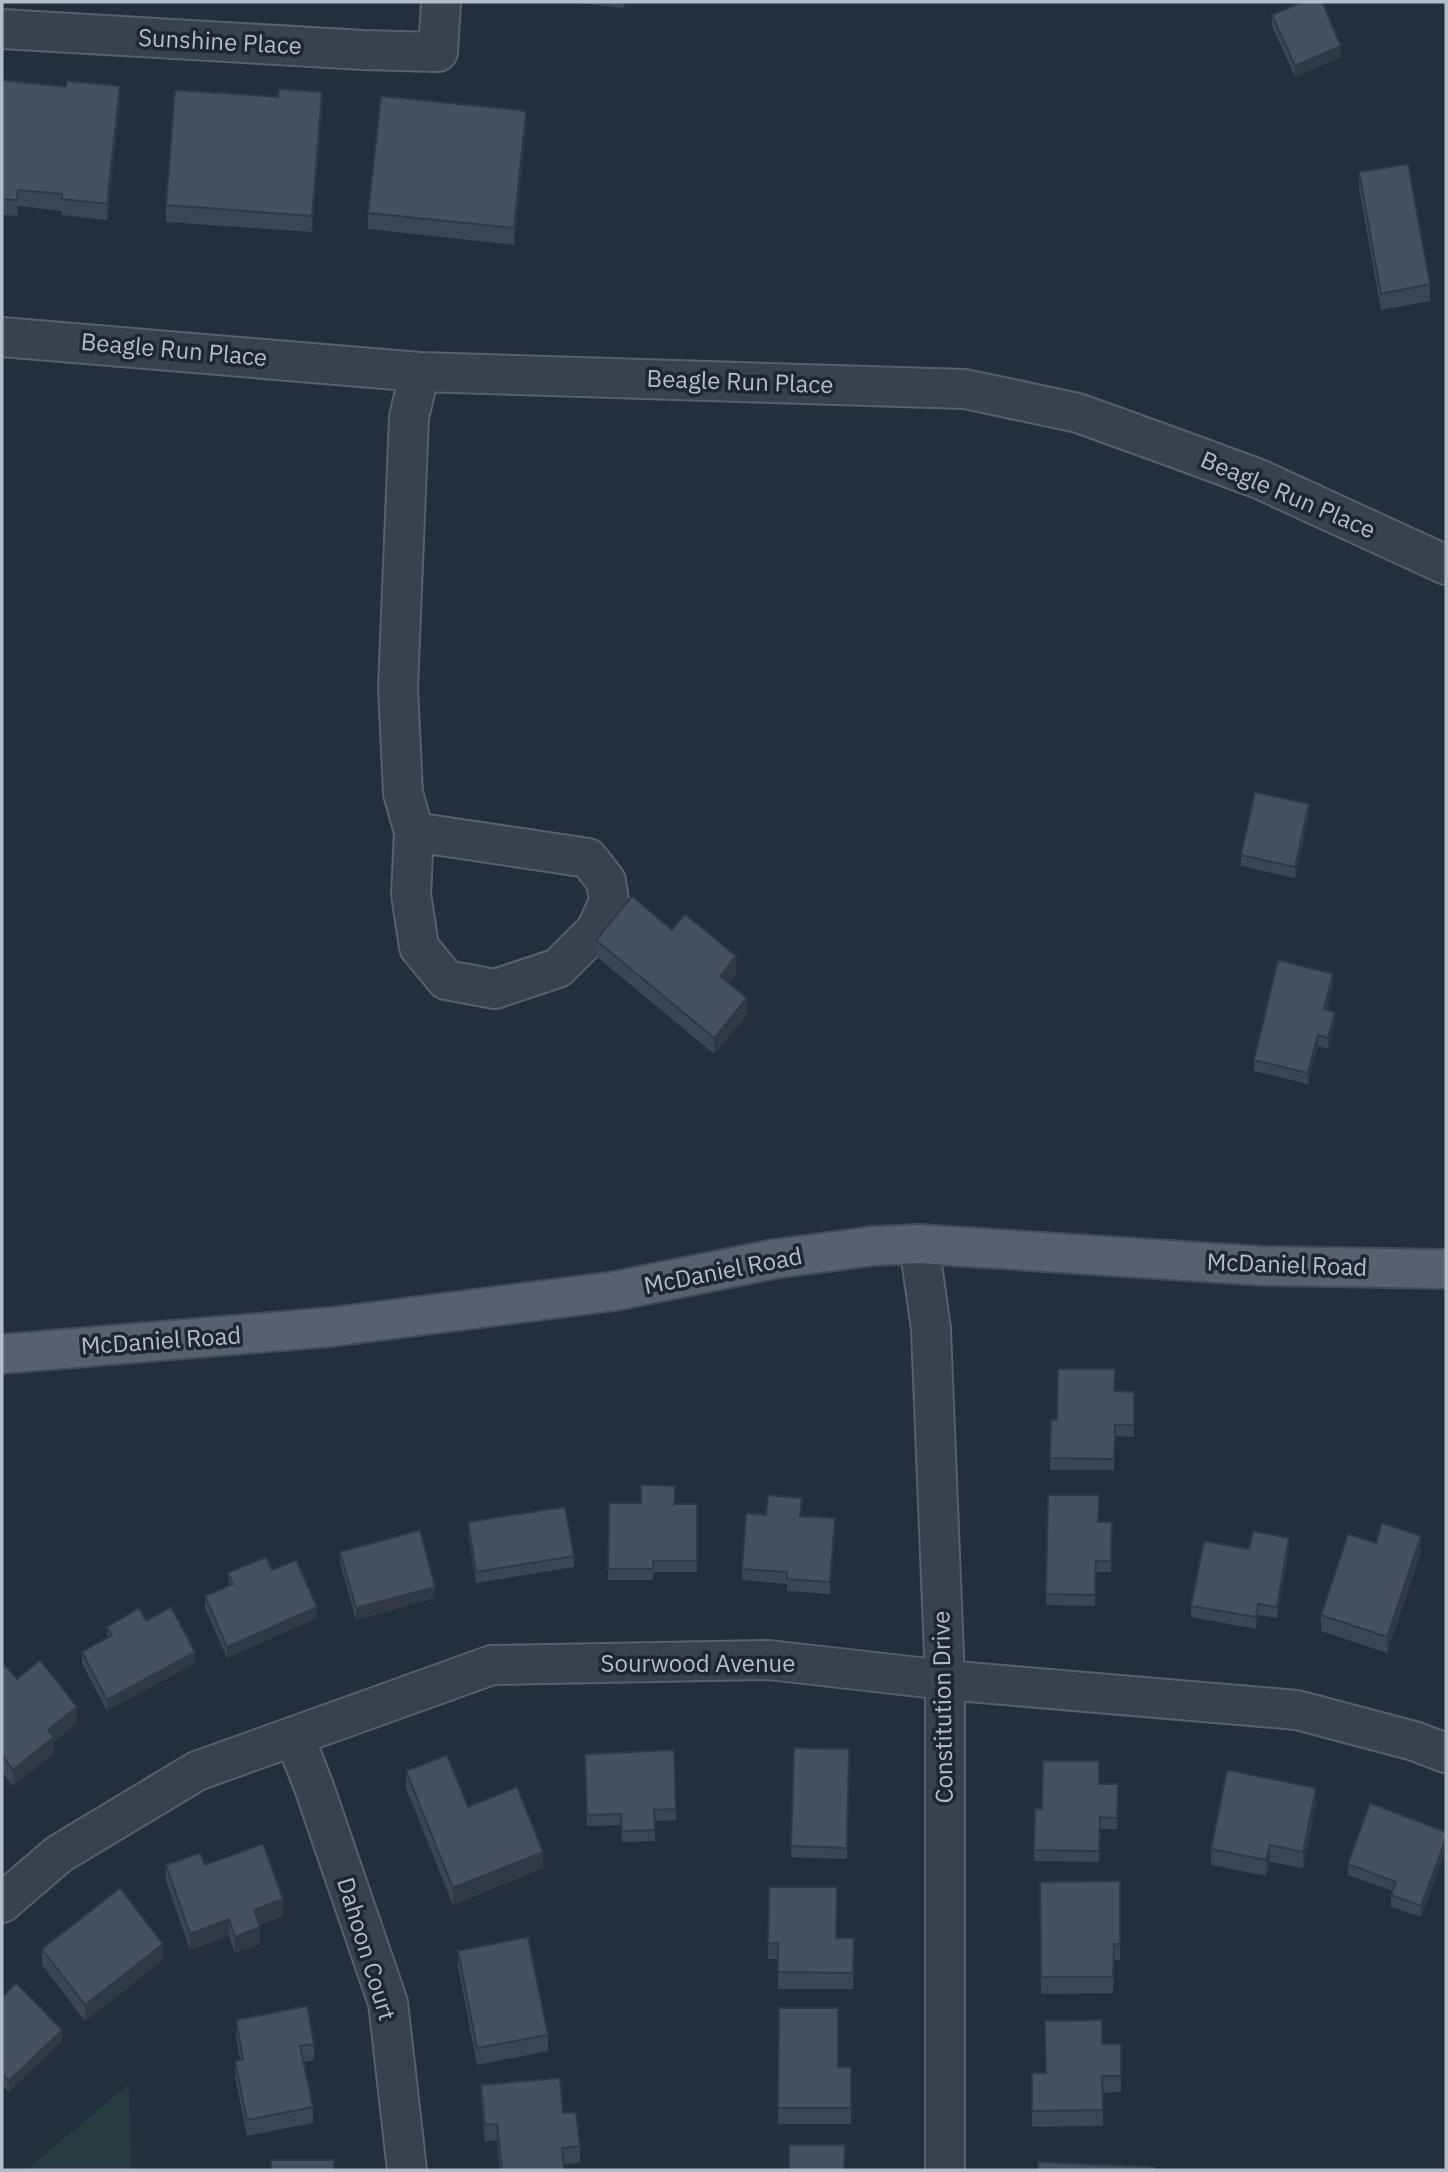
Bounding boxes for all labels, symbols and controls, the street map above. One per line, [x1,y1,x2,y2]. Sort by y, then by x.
street label: Sunshine Place [137,21,303,61]
street label: Beagle Run Place [80,325,269,373]
street label: Beagle Run Place [646,362,834,400]
street label: Beagle Run Place [1196,443,1381,545]
street label: McDaniel Road [641,1239,805,1301]
street label: McDaniel Road [1206,1245,1368,1283]
street label: McDaniel Road [80,1318,242,1362]
street label: Constitution Drive [924,1610,960,1804]
street label: Sourwood Avenue [601,1647,795,1679]
street label: Dahoon Court [330,1873,404,2024]

